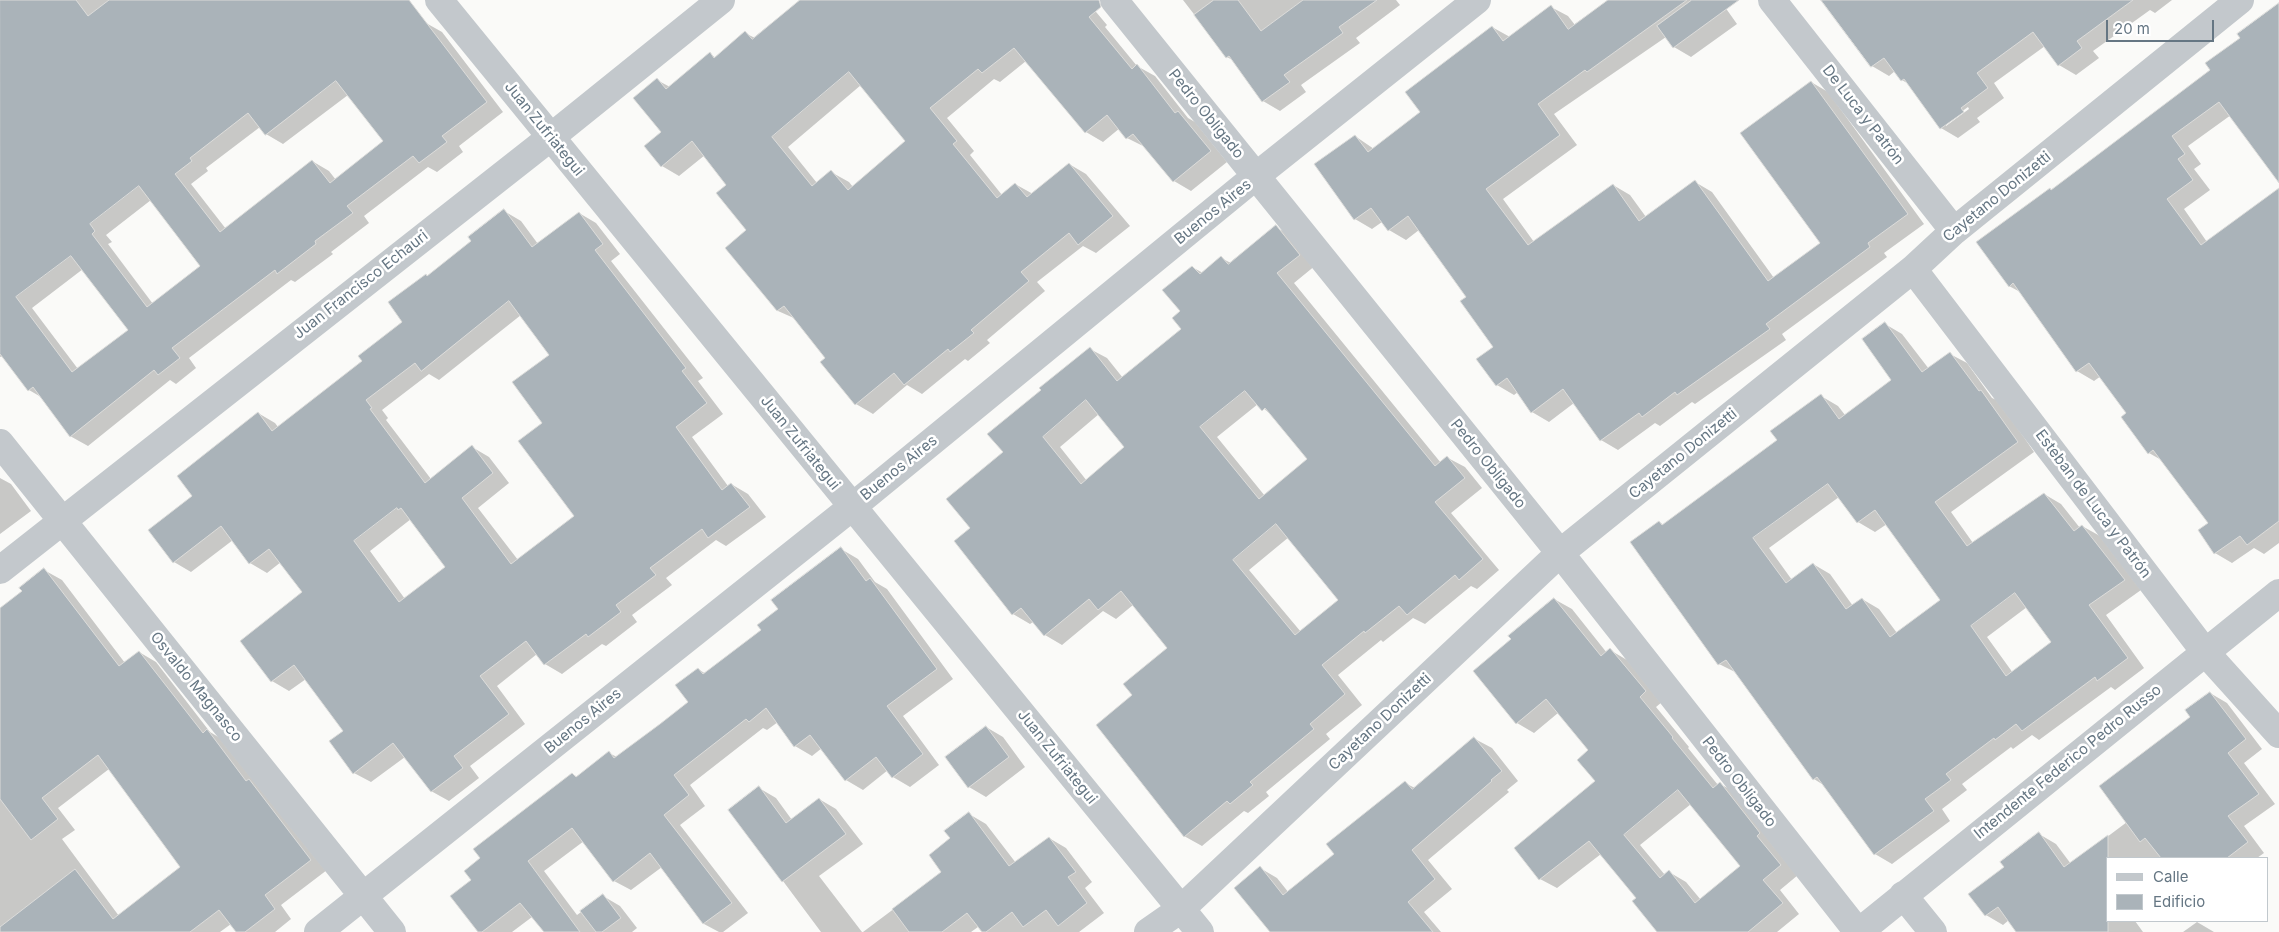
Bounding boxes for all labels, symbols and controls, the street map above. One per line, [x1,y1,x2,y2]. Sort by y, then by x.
scale bar [2109,10,2216,42]
text: 20 m [2114,19,2150,38]
street label: De Luca y Patrón [1819,62,1907,168]
street label: Pedro Obligado [1164,66,1248,162]
street label: Juan Zufriategui [501,78,587,180]
street label: Cayetano Donizetti [1939,148,2055,246]
street label: Buenos Aires [1171,176,1255,248]
street label: Juan Francisco Echauri [290,227,432,343]
street label: Juan Zufriategui [757,392,843,494]
street label: Cayetano Donizetti [1625,405,1741,503]
street label: Pedro Obligado [1446,416,1530,512]
street label: Esteban de Luca y Patrón [2031,426,2155,582]
street label: Buenos Aires [857,432,941,504]
street label: Osvaldo Magnasco [146,628,246,746]
street label: Cayetano Donizetti [1325,670,1435,774]
street label: Intendente Federico Pedro Russo [1971,681,2165,843]
street label: Buenos Aires [541,685,625,757]
street label: Juan Zufriategui [1014,706,1100,808]
street label: Pedro Obligado [1698,733,1780,831]
legend [2106,857,2269,922]
text: Calle [2153,867,2188,886]
text: Edificio [2153,892,2205,911]

